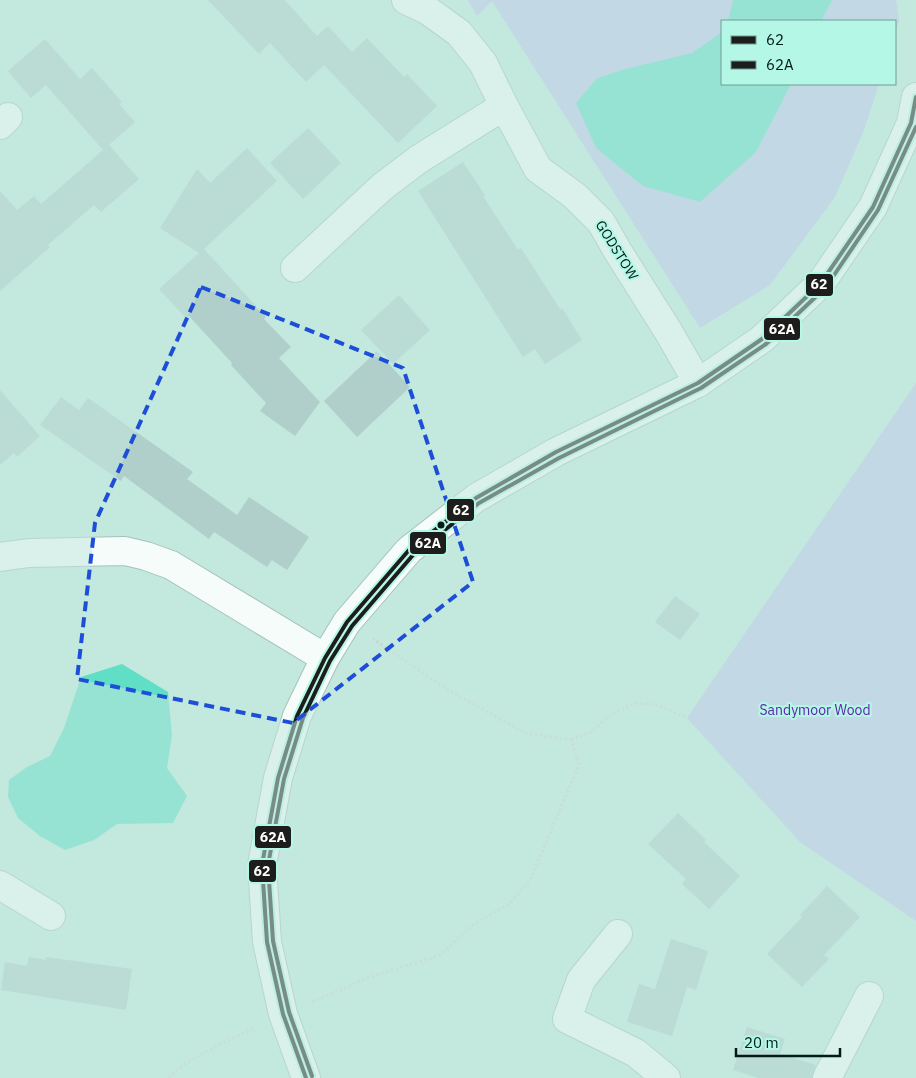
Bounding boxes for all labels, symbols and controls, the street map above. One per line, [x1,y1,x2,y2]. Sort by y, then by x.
legend [721,20,896,85]
text: 62 [766,30,784,49]
text: 62A [766,55,794,74]
street label: GODSTOW [592,217,643,284]
line badge: 62 [805,273,834,297]
text: 62 [811,275,827,293]
line badge: 62A [763,317,801,341]
text: 62A [769,320,796,338]
line badge: 62 [446,498,475,522]
text: 62 [453,501,469,519]
unlabelled marker [436,520,446,530]
line badge: 62A [409,531,447,555]
text: 62A [415,534,442,552]
park label: Sandymoor Wood [759,701,871,719]
line badge: 62A [254,825,292,849]
text: 62A [260,828,287,846]
line badge: 62 [248,859,277,883]
text: 62 [254,862,270,880]
scale bar [736,1026,840,1058]
text: 20 m [744,1033,779,1052]

